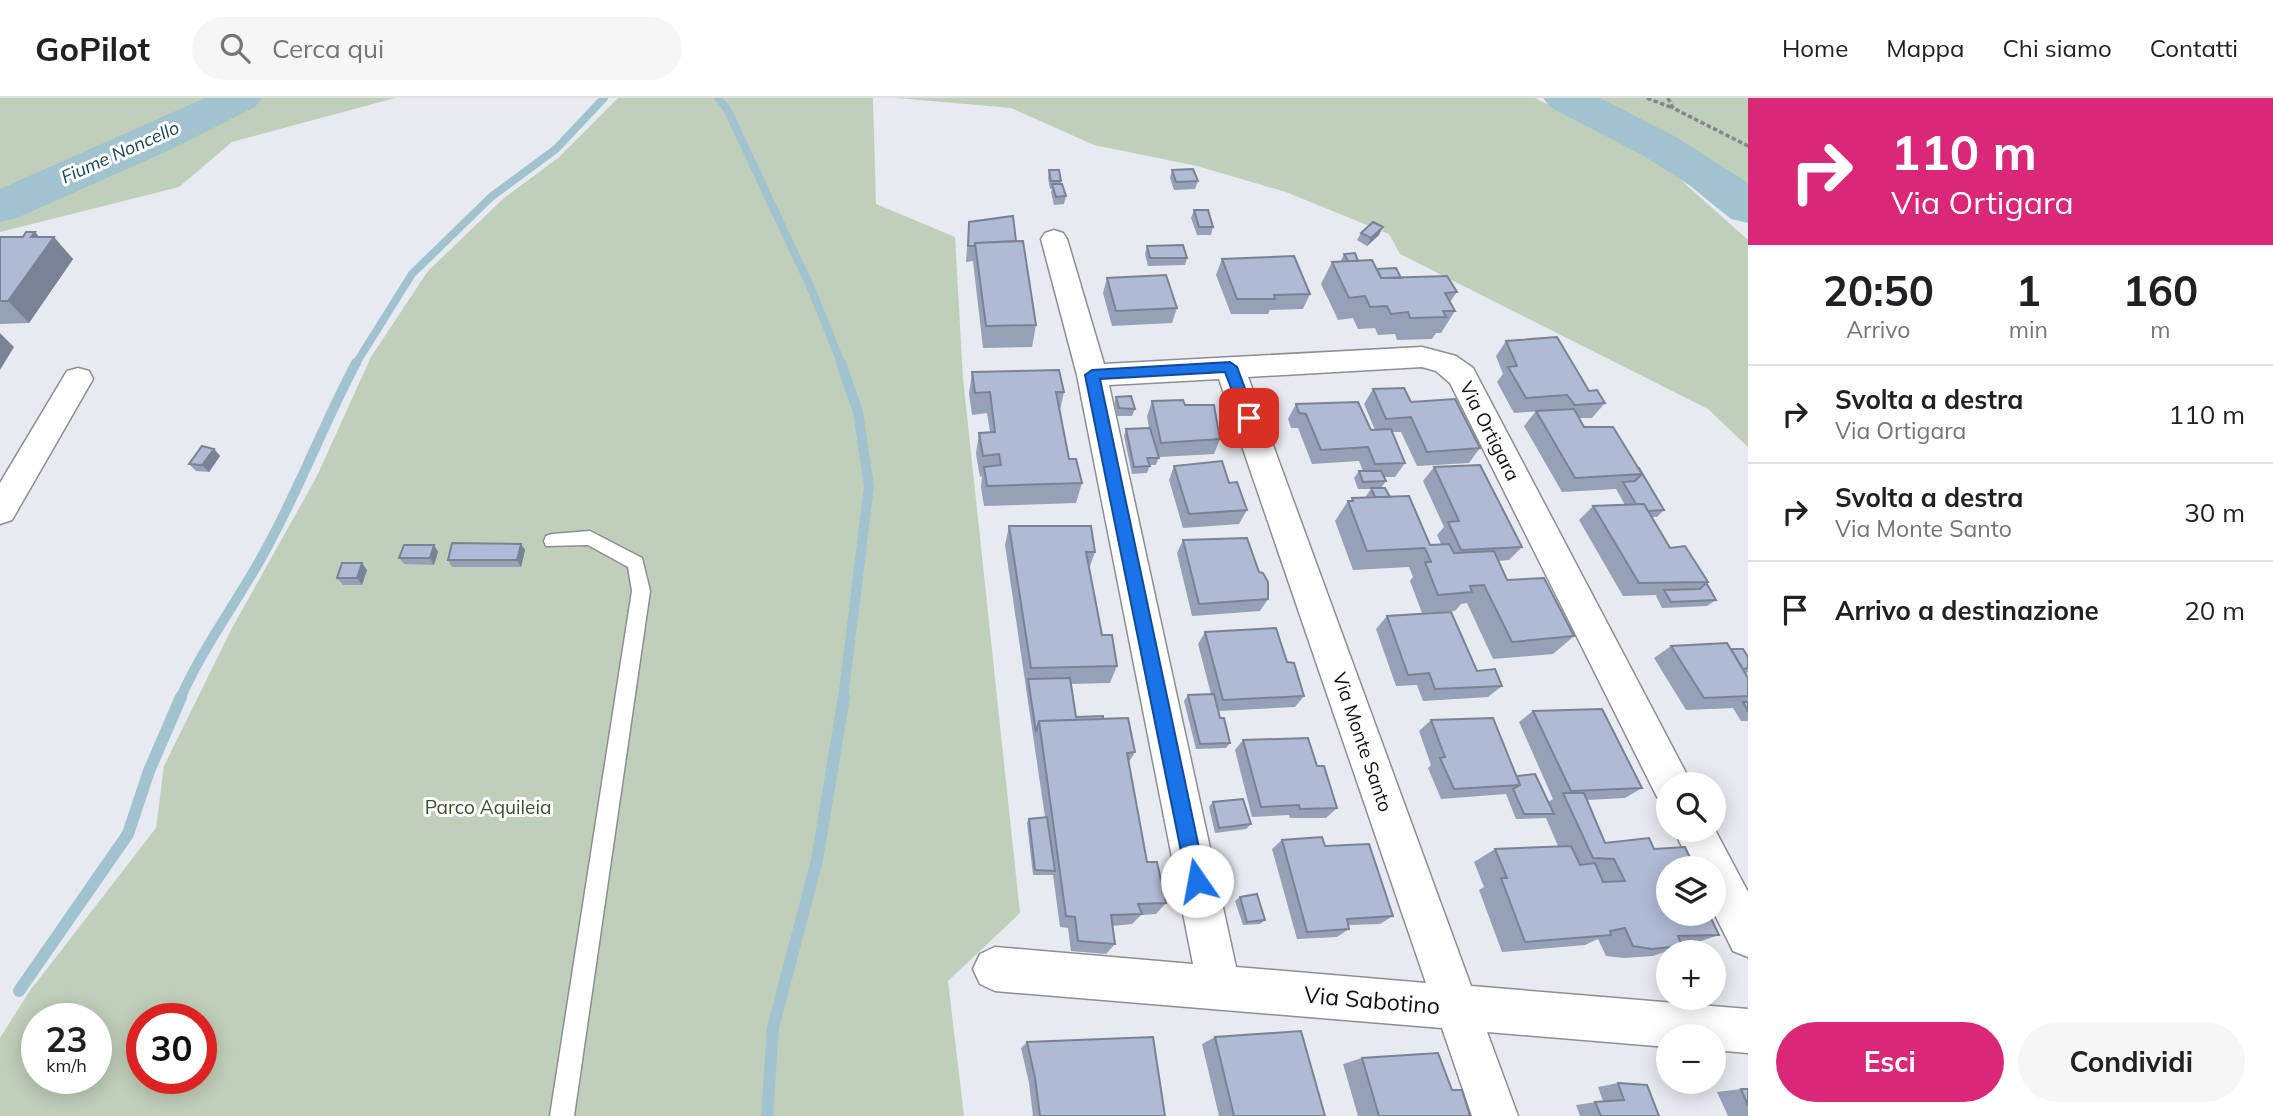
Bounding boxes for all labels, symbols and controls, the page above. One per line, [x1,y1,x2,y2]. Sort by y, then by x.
search box [192,17,682,80]
text: GoPilot [35,28,150,69]
icon: search [216,29,254,67]
text: Cerca qui [272,32,384,65]
text: Home [1782,33,1848,63]
text: Mappa [1886,33,1964,63]
text: Chi siamo [2002,33,2112,63]
text: Contatti [2150,33,2238,63]
water label: Fiume Noncello [57,116,183,188]
text: 110 m [1891,121,2037,182]
icon: right [1776,126,1867,217]
text: Via Ortigara [1891,182,2074,222]
text: 20:50 [1823,264,1934,317]
text: 1 [2016,264,2041,317]
text: 160 [2123,264,2198,317]
text: Arrivo [1846,315,1910,344]
text: min [2009,315,2048,344]
text: m [2150,315,2171,344]
street label: Via Ortigara [1455,377,1525,485]
text: Svolta a destra [1835,383,2023,416]
pin [1219,388,1279,448]
icon: right [1776,395,1814,433]
text: 110 m [2169,398,2245,431]
icon: arrive [1230,399,1268,437]
text: Via Ortigara [1835,416,1966,445]
text: Svolta a destra [1835,481,2023,514]
icon: right [1776,493,1814,531]
text: 30 m [2184,496,2245,529]
text: Via Monte Santo [1835,514,2012,543]
icon: arrive [1776,591,1814,629]
text: Arrivo a destinazione [1835,594,2099,627]
text: 20 m [2184,594,2245,627]
street label: Via Monte Santo [1328,669,1398,815]
map controls [1656,772,1726,1094]
button: search [1656,772,1726,842]
park label: Parco Aquileia [425,795,551,819]
position arrow [1160,844,1234,918]
button: layers [1656,856,1726,926]
button: + [1656,940,1726,1010]
street label: Via Sabotino [1303,980,1441,1020]
speed limit sign: 30 [126,1003,217,1094]
text: 23 [45,1017,88,1061]
button: Esci [1776,1022,2004,1102]
button: Condividi [2018,1022,2245,1102]
button: − [1656,1024,1726,1094]
text: km/h [46,1054,87,1077]

